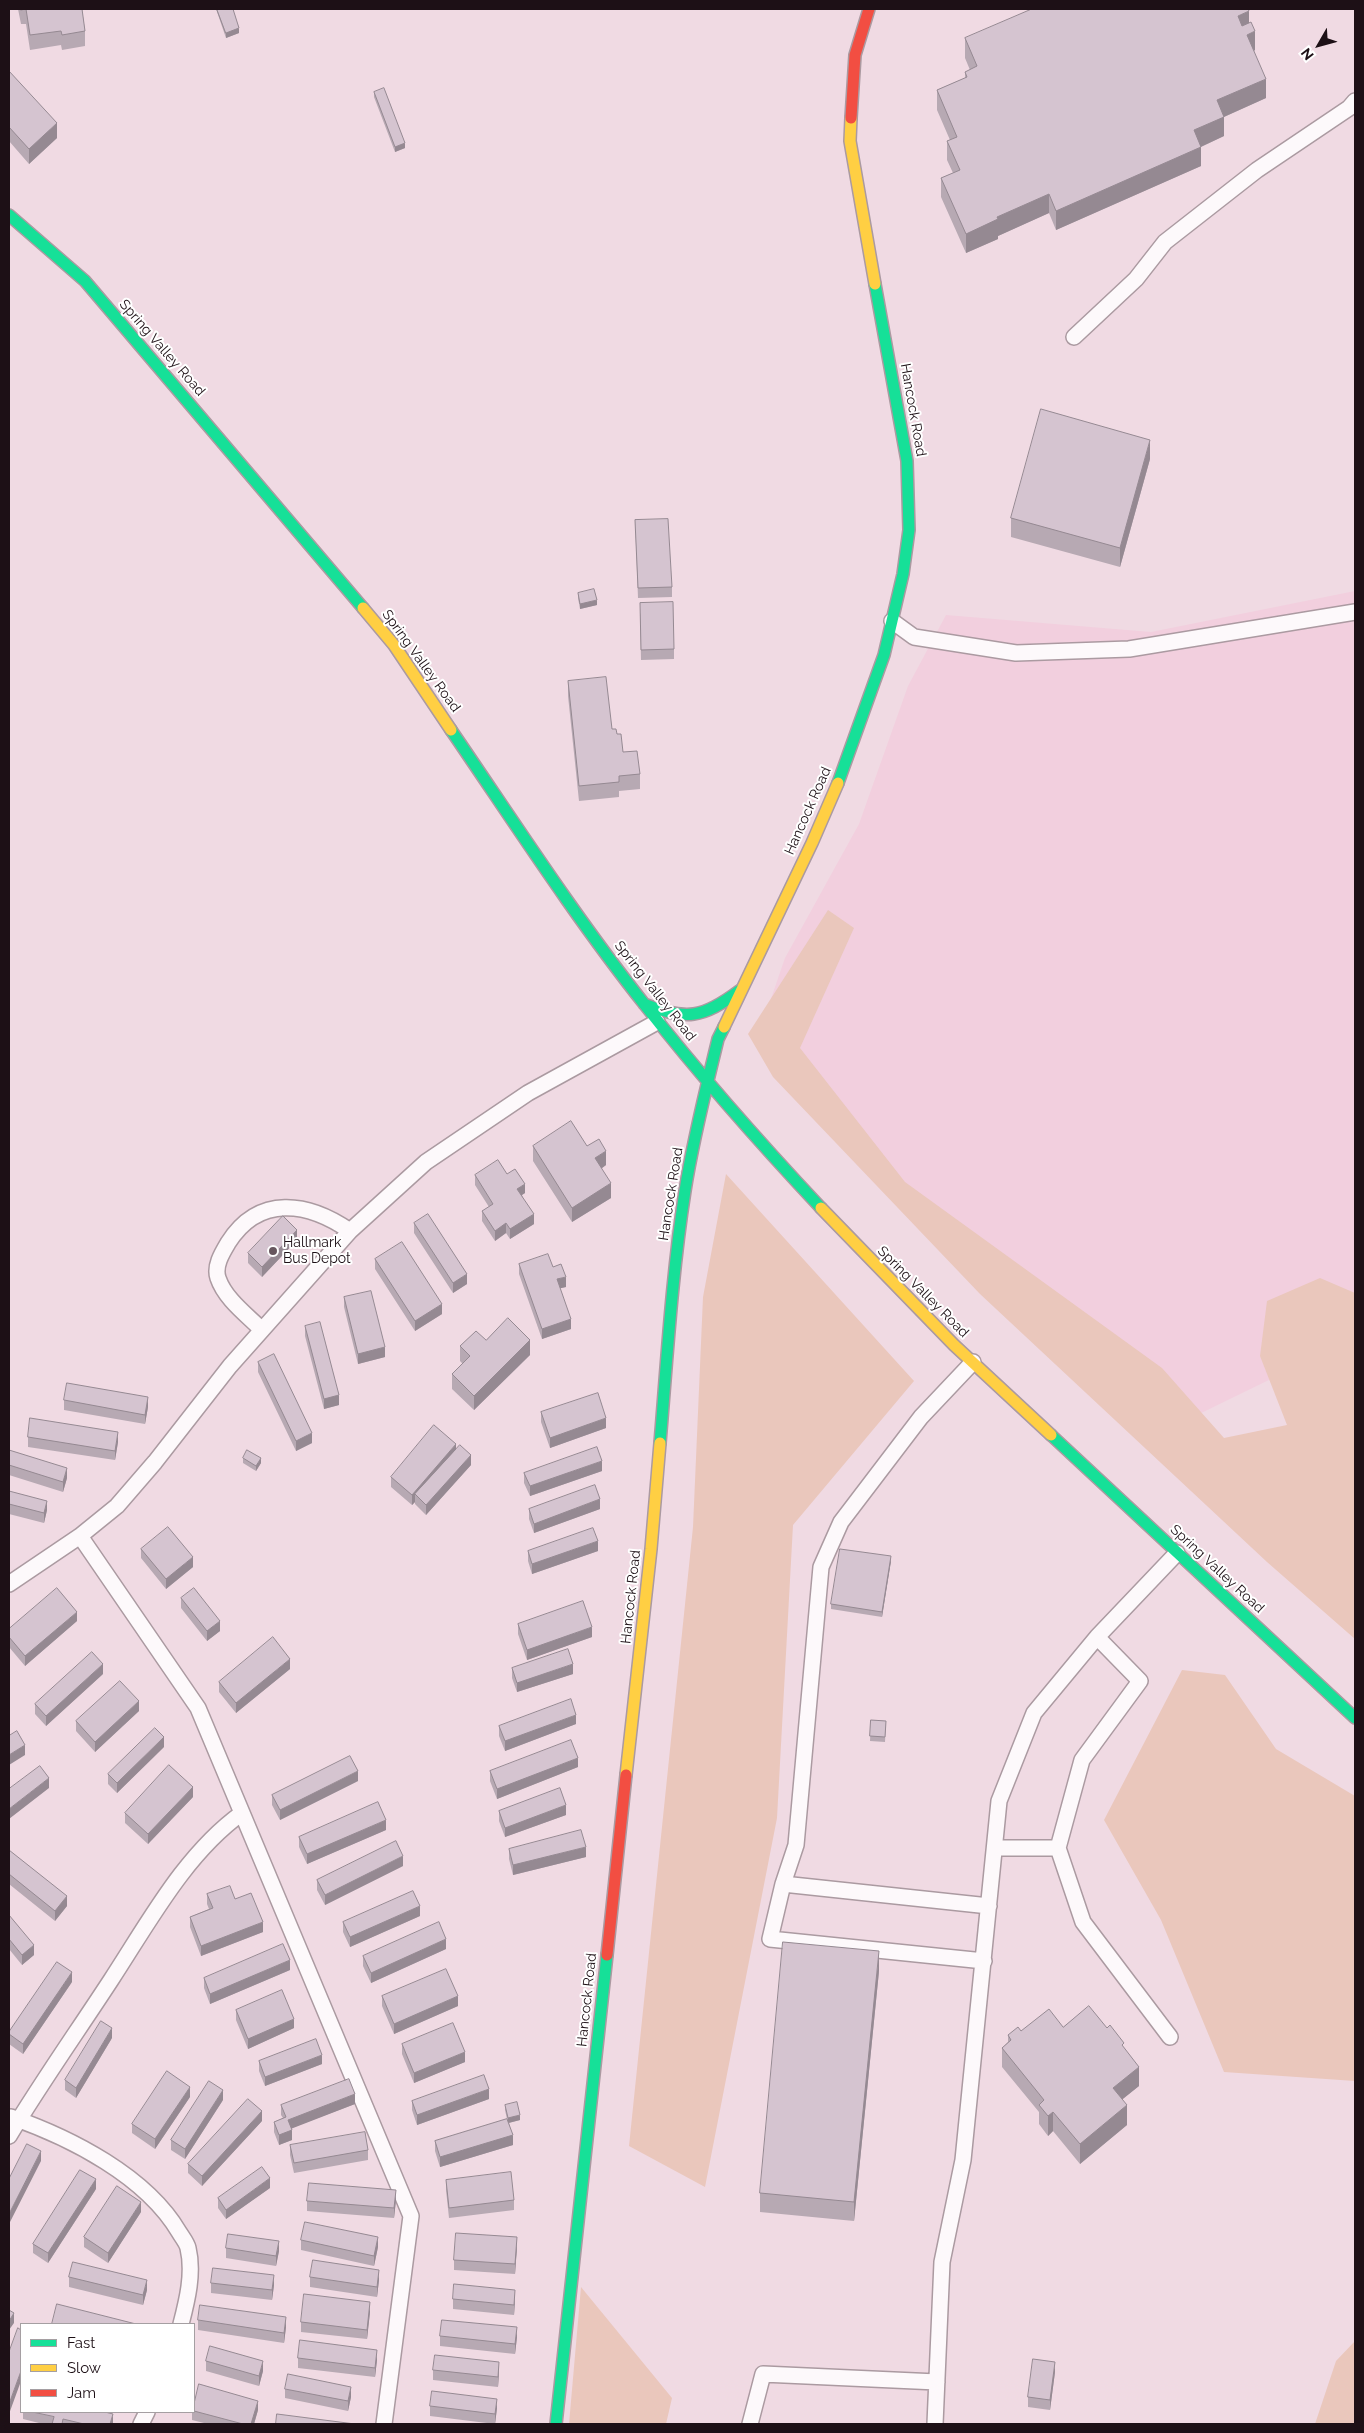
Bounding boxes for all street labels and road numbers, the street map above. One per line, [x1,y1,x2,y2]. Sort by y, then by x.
street label: Spring Valley Road [116,296,208,400]
street label: Hancock Road [897,362,929,458]
street label: Spring Valley Road [378,607,464,715]
street label: Hancock Road [781,765,835,857]
street label: Spring Valley Road [611,938,699,1044]
street label: Hancock Road [655,1146,687,1242]
street label: Spring Valley Road [874,1243,972,1341]
street label: Spring Valley Road [1167,1521,1267,1617]
street label: Hancock Road [618,1549,644,1645]
street label: Hancock Road [574,1952,600,2048]

